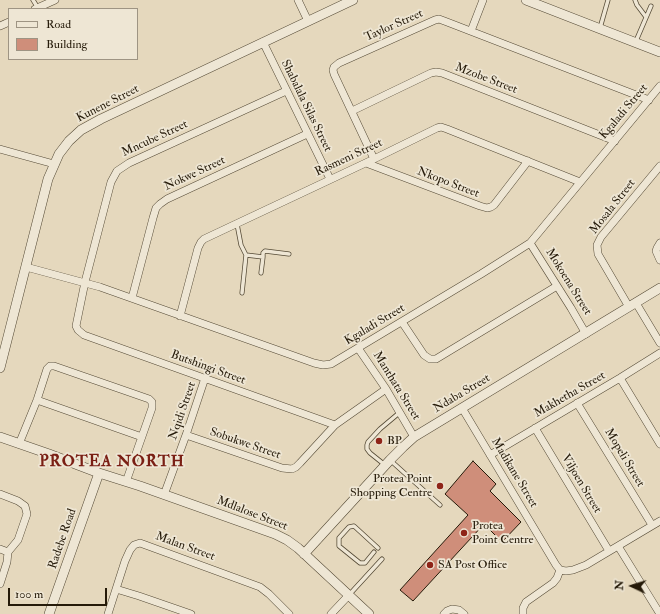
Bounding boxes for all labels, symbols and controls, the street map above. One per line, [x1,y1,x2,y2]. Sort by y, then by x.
street label: Taylor Street [363,7,425,45]
legend [8,8,138,60]
text: Road [46,17,71,32]
text: Building [46,37,87,52]
street label: Shabalala Silas Street [277,58,335,154]
street label: Mzobe Street [453,61,519,97]
street label: Kgaladi Street [597,81,651,143]
street label: Kunene Street [74,82,142,126]
street label: Mncube Street [120,117,190,161]
street label: Rasmeni Street [313,136,385,180]
street label: Nokwe Street [162,154,228,194]
street label: Nkopo Street [415,165,481,201]
street label: Mosala Street [587,177,639,237]
street label: Mokoena Street [542,246,594,318]
street label: Kgaladi Street [342,301,408,349]
street label: Butshingi Street [169,348,247,388]
street label: Manthata Street [369,349,423,423]
street label: Makhetha Street [532,369,608,421]
street label: Ndaba Street [431,371,493,417]
street label: Nqidi Street [166,380,200,442]
street label: Sobukwe Street [208,425,282,463]
street label: Mopeli Street [601,426,647,490]
place label: BP [387,434,402,448]
marker: BP [374,436,384,446]
street label: Madikane Street [488,436,540,510]
street label: Viljoen Street [558,452,604,516]
district label: PROTEA NORTH [39,453,185,473]
place label: Protea Point Shopping Centre [350,472,432,500]
marker: Protea Point Shopping Centre [435,481,445,491]
street label: Mdlalose Street [215,494,289,534]
street label: Radebe Road [46,507,80,571]
place label: Protea Point Centre [472,519,533,547]
marker: Protea Point Centre [459,528,469,538]
street label: Malan Street [153,530,217,564]
place label: SA Post Office [438,558,507,572]
marker: SA Post Office [425,560,435,570]
north arrow [612,566,652,606]
scale bar [10,580,109,606]
text: N [613,580,626,591]
text: 100 m [15,587,43,602]

